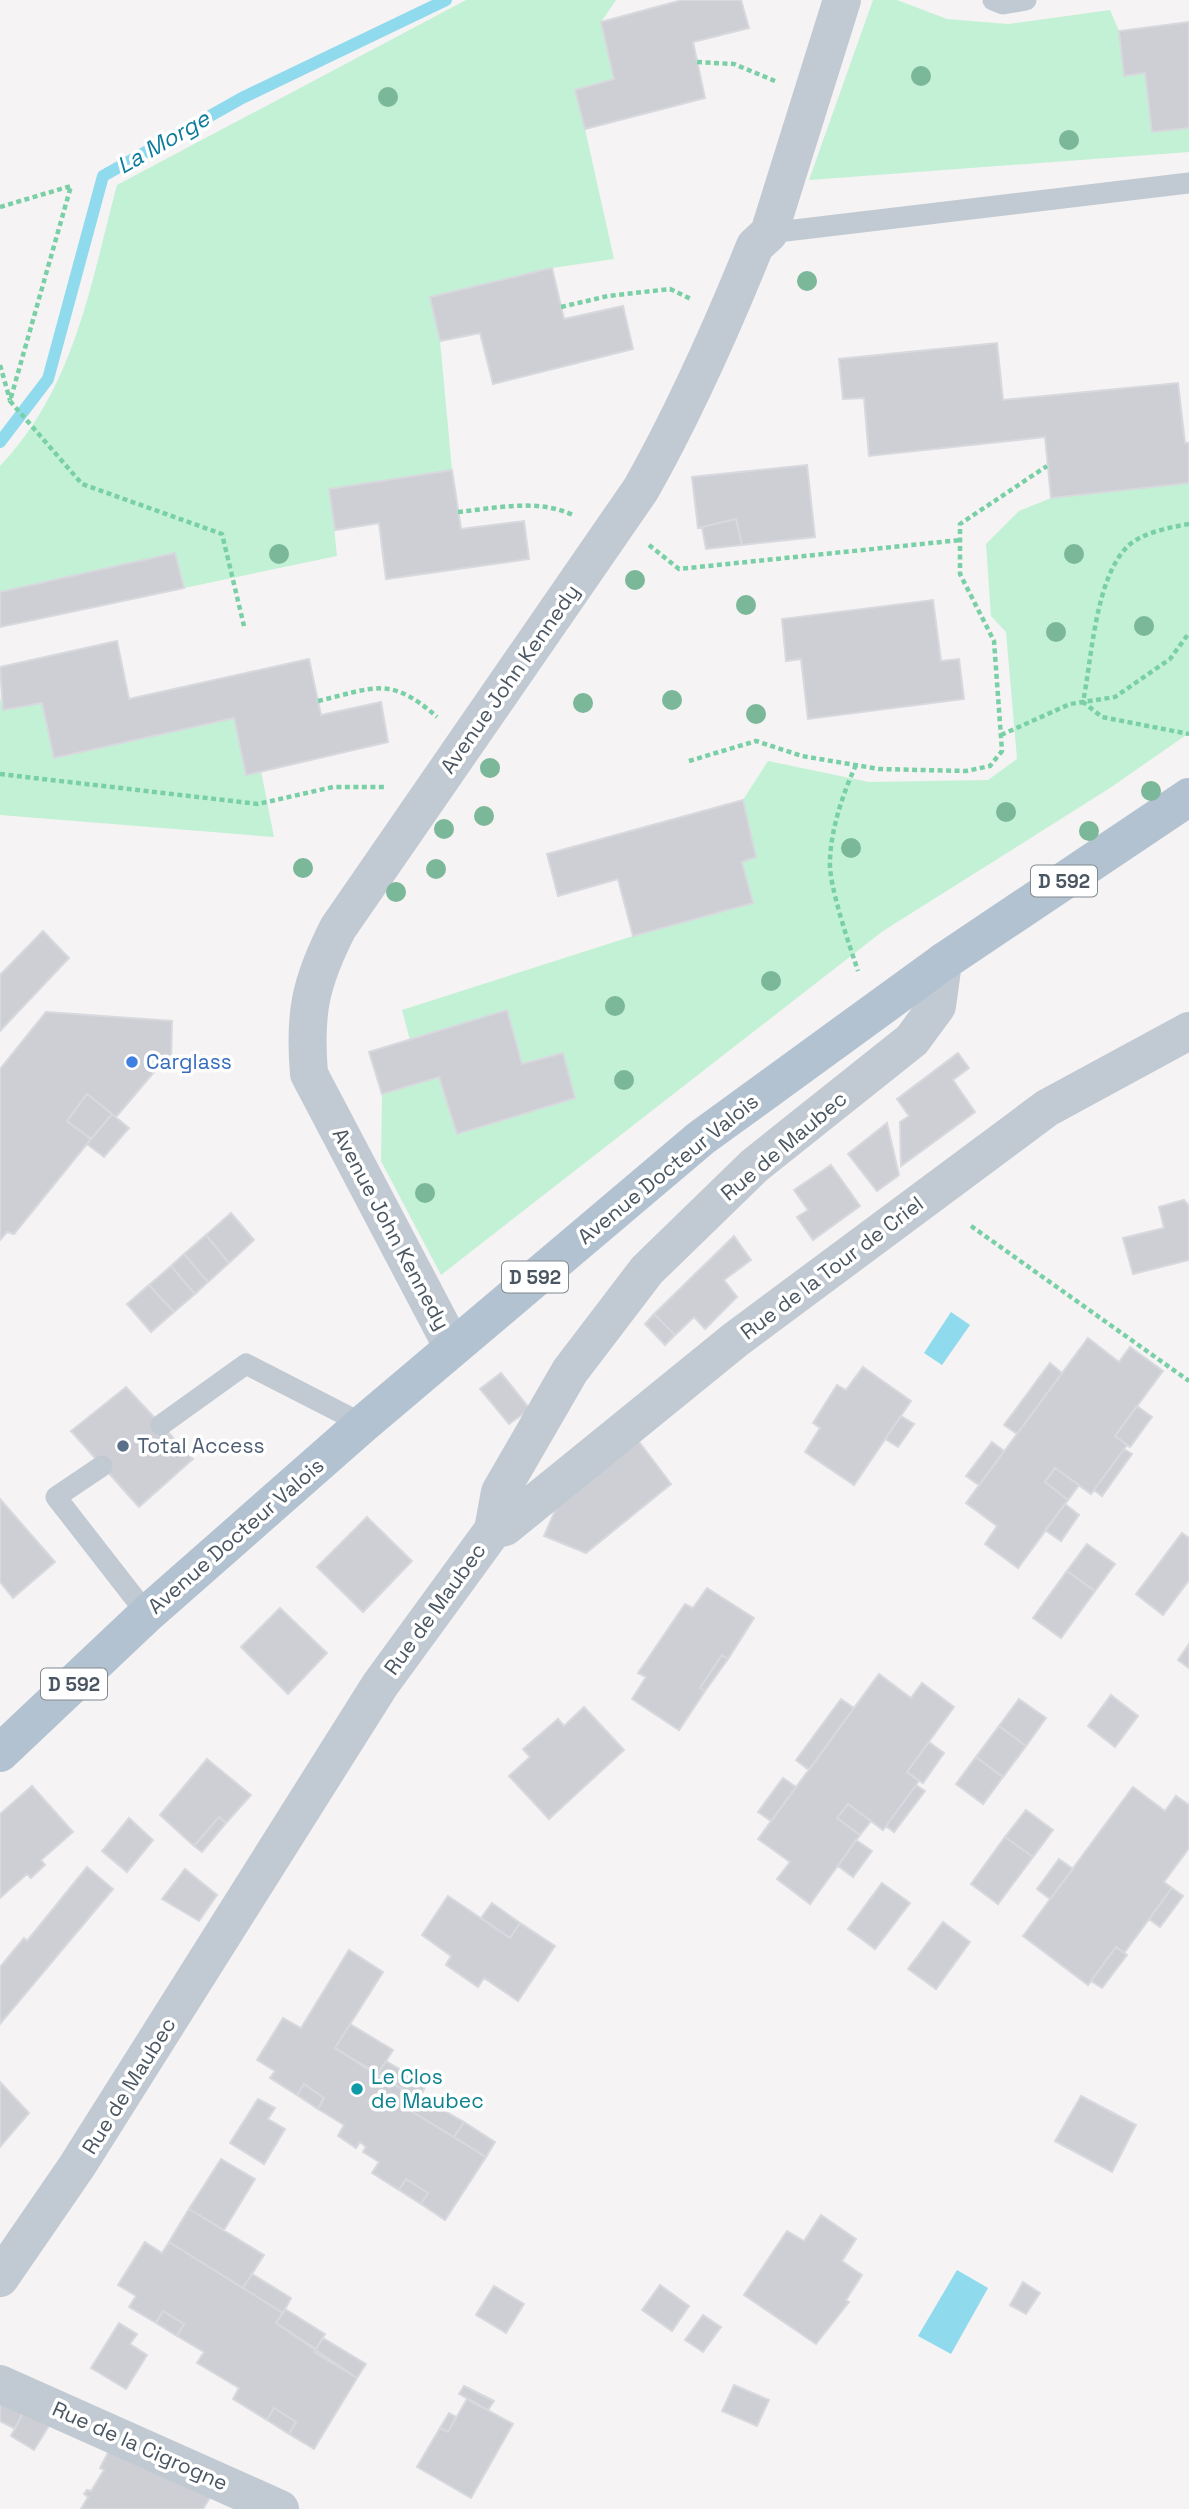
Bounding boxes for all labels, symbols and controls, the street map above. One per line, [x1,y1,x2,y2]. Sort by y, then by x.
water label: La Morge [111,103,216,181]
street label: Avenue John Kennedy [434,579,585,779]
road number: D 592 [1031,866,1097,897]
place label: Carglass [146,1048,232,1075]
marker: Carglass [124,1054,140,1070]
street label: Rue de Maubec [715,1085,852,1206]
street label: Avenue Docteur Valois [572,1087,764,1250]
street label: Avenue John Kennedy [327,1123,456,1334]
street label: Rue de la Tour de Criel [735,1190,929,1345]
road number: D 592 [502,1261,568,1292]
place label: Total Access [137,1432,265,1459]
marker: Total Access [115,1438,131,1454]
street label: Avenue Docteur Valois [142,1452,329,1620]
street label: Rue de Maubec [378,1537,492,1680]
road number: D 592 [41,1668,107,1700]
street label: Rue de Maubec [76,2012,182,2159]
place label: Le Clos de Maubec [371,2063,484,2114]
marker: Le Clos de Maubec [349,2081,365,2097]
street label: Rue de la Cigrogne [48,2395,232,2496]

